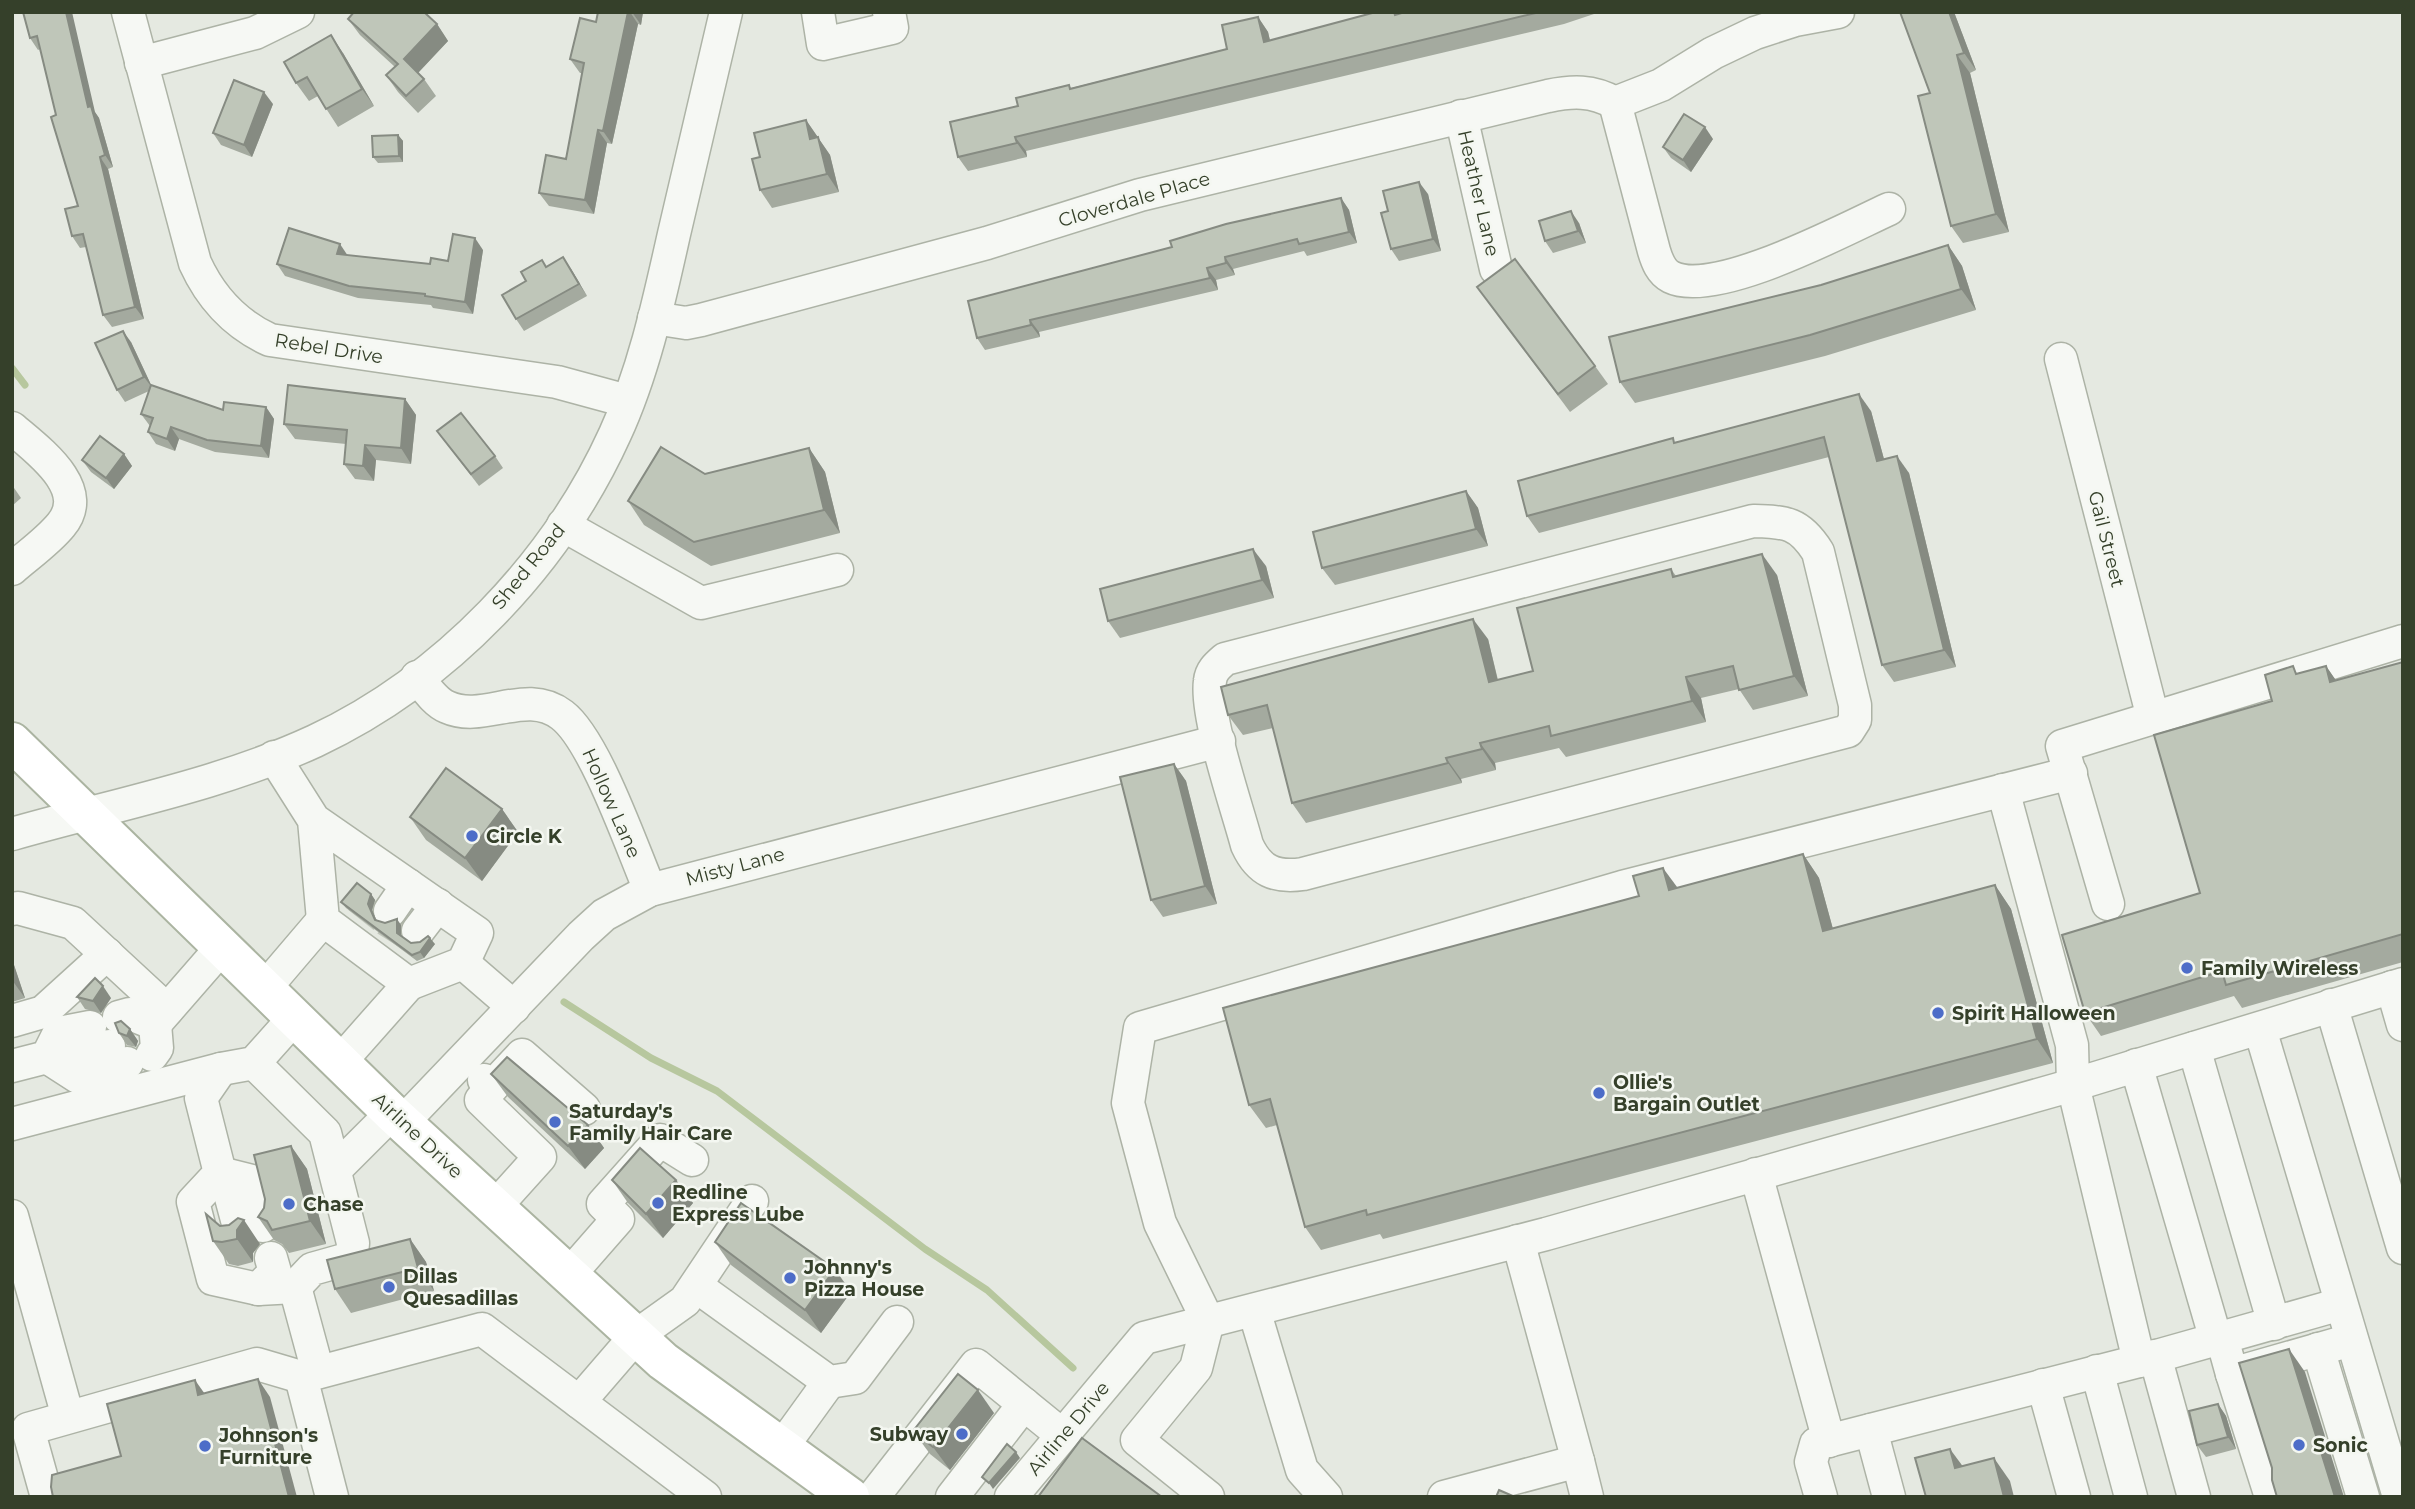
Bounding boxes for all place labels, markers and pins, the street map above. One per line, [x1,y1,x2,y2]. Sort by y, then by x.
place label: Circle K [486,825,563,848]
marker: Circle K [464,828,480,844]
place label: Family Wireless [2201,957,2358,980]
marker: Family Wireless [2179,960,2195,976]
place label: Spirit Halloween [1952,1002,2116,1025]
marker: Spirit Halloween [1930,1005,1946,1021]
place label: Ollie's Bargain Outlet [1613,1071,1760,1116]
marker: Ollie's Bargain Outlet [1591,1085,1607,1101]
place label: Saturday's Family Hair Care [569,1100,732,1145]
marker: Saturday's Family Hair Care [547,1114,563,1130]
place label: Redline Express Lube [672,1181,804,1226]
place label: Chase [303,1193,364,1216]
marker: Redline Express Lube [650,1195,666,1211]
marker: Chase [281,1196,297,1212]
place label: Johnny's Pizza House [803,1256,924,1301]
place label: Dillas Quesadillas [403,1265,518,1310]
marker: Johnny's Pizza House [782,1270,798,1286]
marker: Dillas Quesadillas [381,1279,397,1295]
place label: Subway [870,1423,949,1446]
place label: Johnson's Furniture [218,1424,318,1469]
marker: Subway [954,1426,970,1442]
place label: Sonic [2313,1434,2368,1457]
marker: Sonic [2291,1437,2307,1453]
marker: Johnson's Furniture [197,1438,213,1454]

